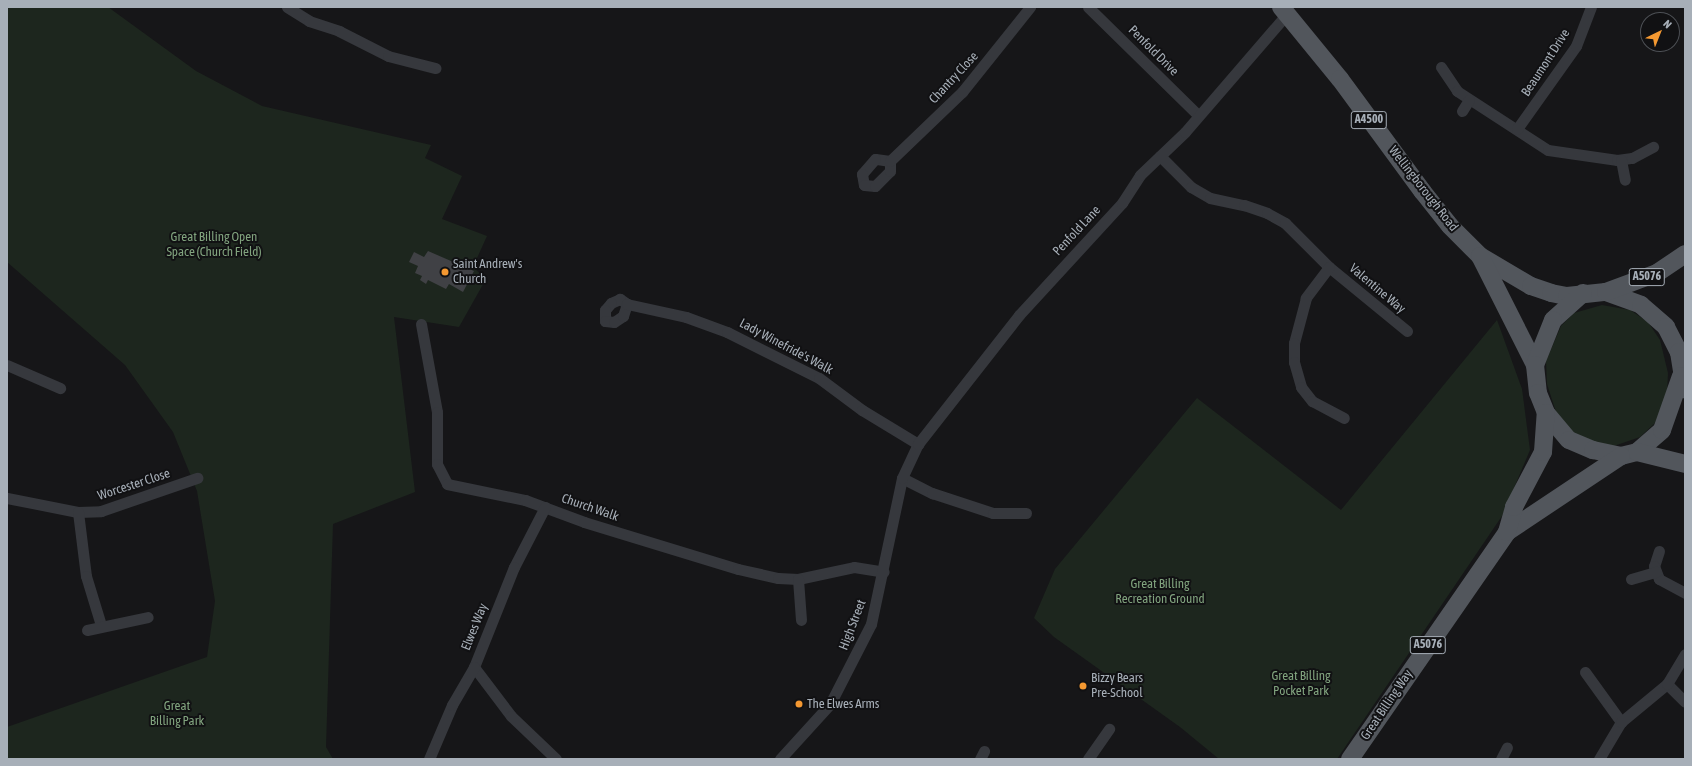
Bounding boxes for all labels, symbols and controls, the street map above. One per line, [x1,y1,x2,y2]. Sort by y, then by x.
north arrow [1640,12,1680,52]
text: N [1661,17,1674,31]
street label: Penfold Drive [1125,23,1181,79]
street label: Beaumont Drive [1519,26,1573,100]
street label: Chantry Close [926,49,982,107]
road number: A4500 [1350,110,1388,130]
street label: Wellingborough Road [1385,143,1461,235]
street label: Penfold Lane [1050,203,1104,259]
park label: Great Billing Open Space (Church Field) [166,230,262,261]
place label: Saint Andrew's Church [453,257,522,288]
street label: Valentine Way [1346,261,1408,317]
marker: Saint Andrew's Church [440,267,450,277]
road number: A5076 [1628,267,1666,287]
street label: Lady Winefride's Walk [736,316,836,378]
street label: Worcester Close [96,466,172,504]
street label: Church Walk [559,491,621,525]
park label: Great Billing Recreation Ground [1115,577,1205,608]
street label: High Street [836,598,870,652]
street label: Elwes Way [459,601,491,653]
road number: A5076 [1409,635,1447,655]
street label: Great Billing Way [1358,667,1416,743]
park label: Great Billing Pocket Park [1271,669,1331,700]
place label: Bizzy Bears Pre-School [1091,671,1143,702]
marker: Bizzy Bears Pre-School [1078,681,1088,691]
place label: The Elwes Arms [807,696,879,712]
park label: Great Billing Park [150,699,204,730]
marker: The Elwes Arms [794,699,804,709]

